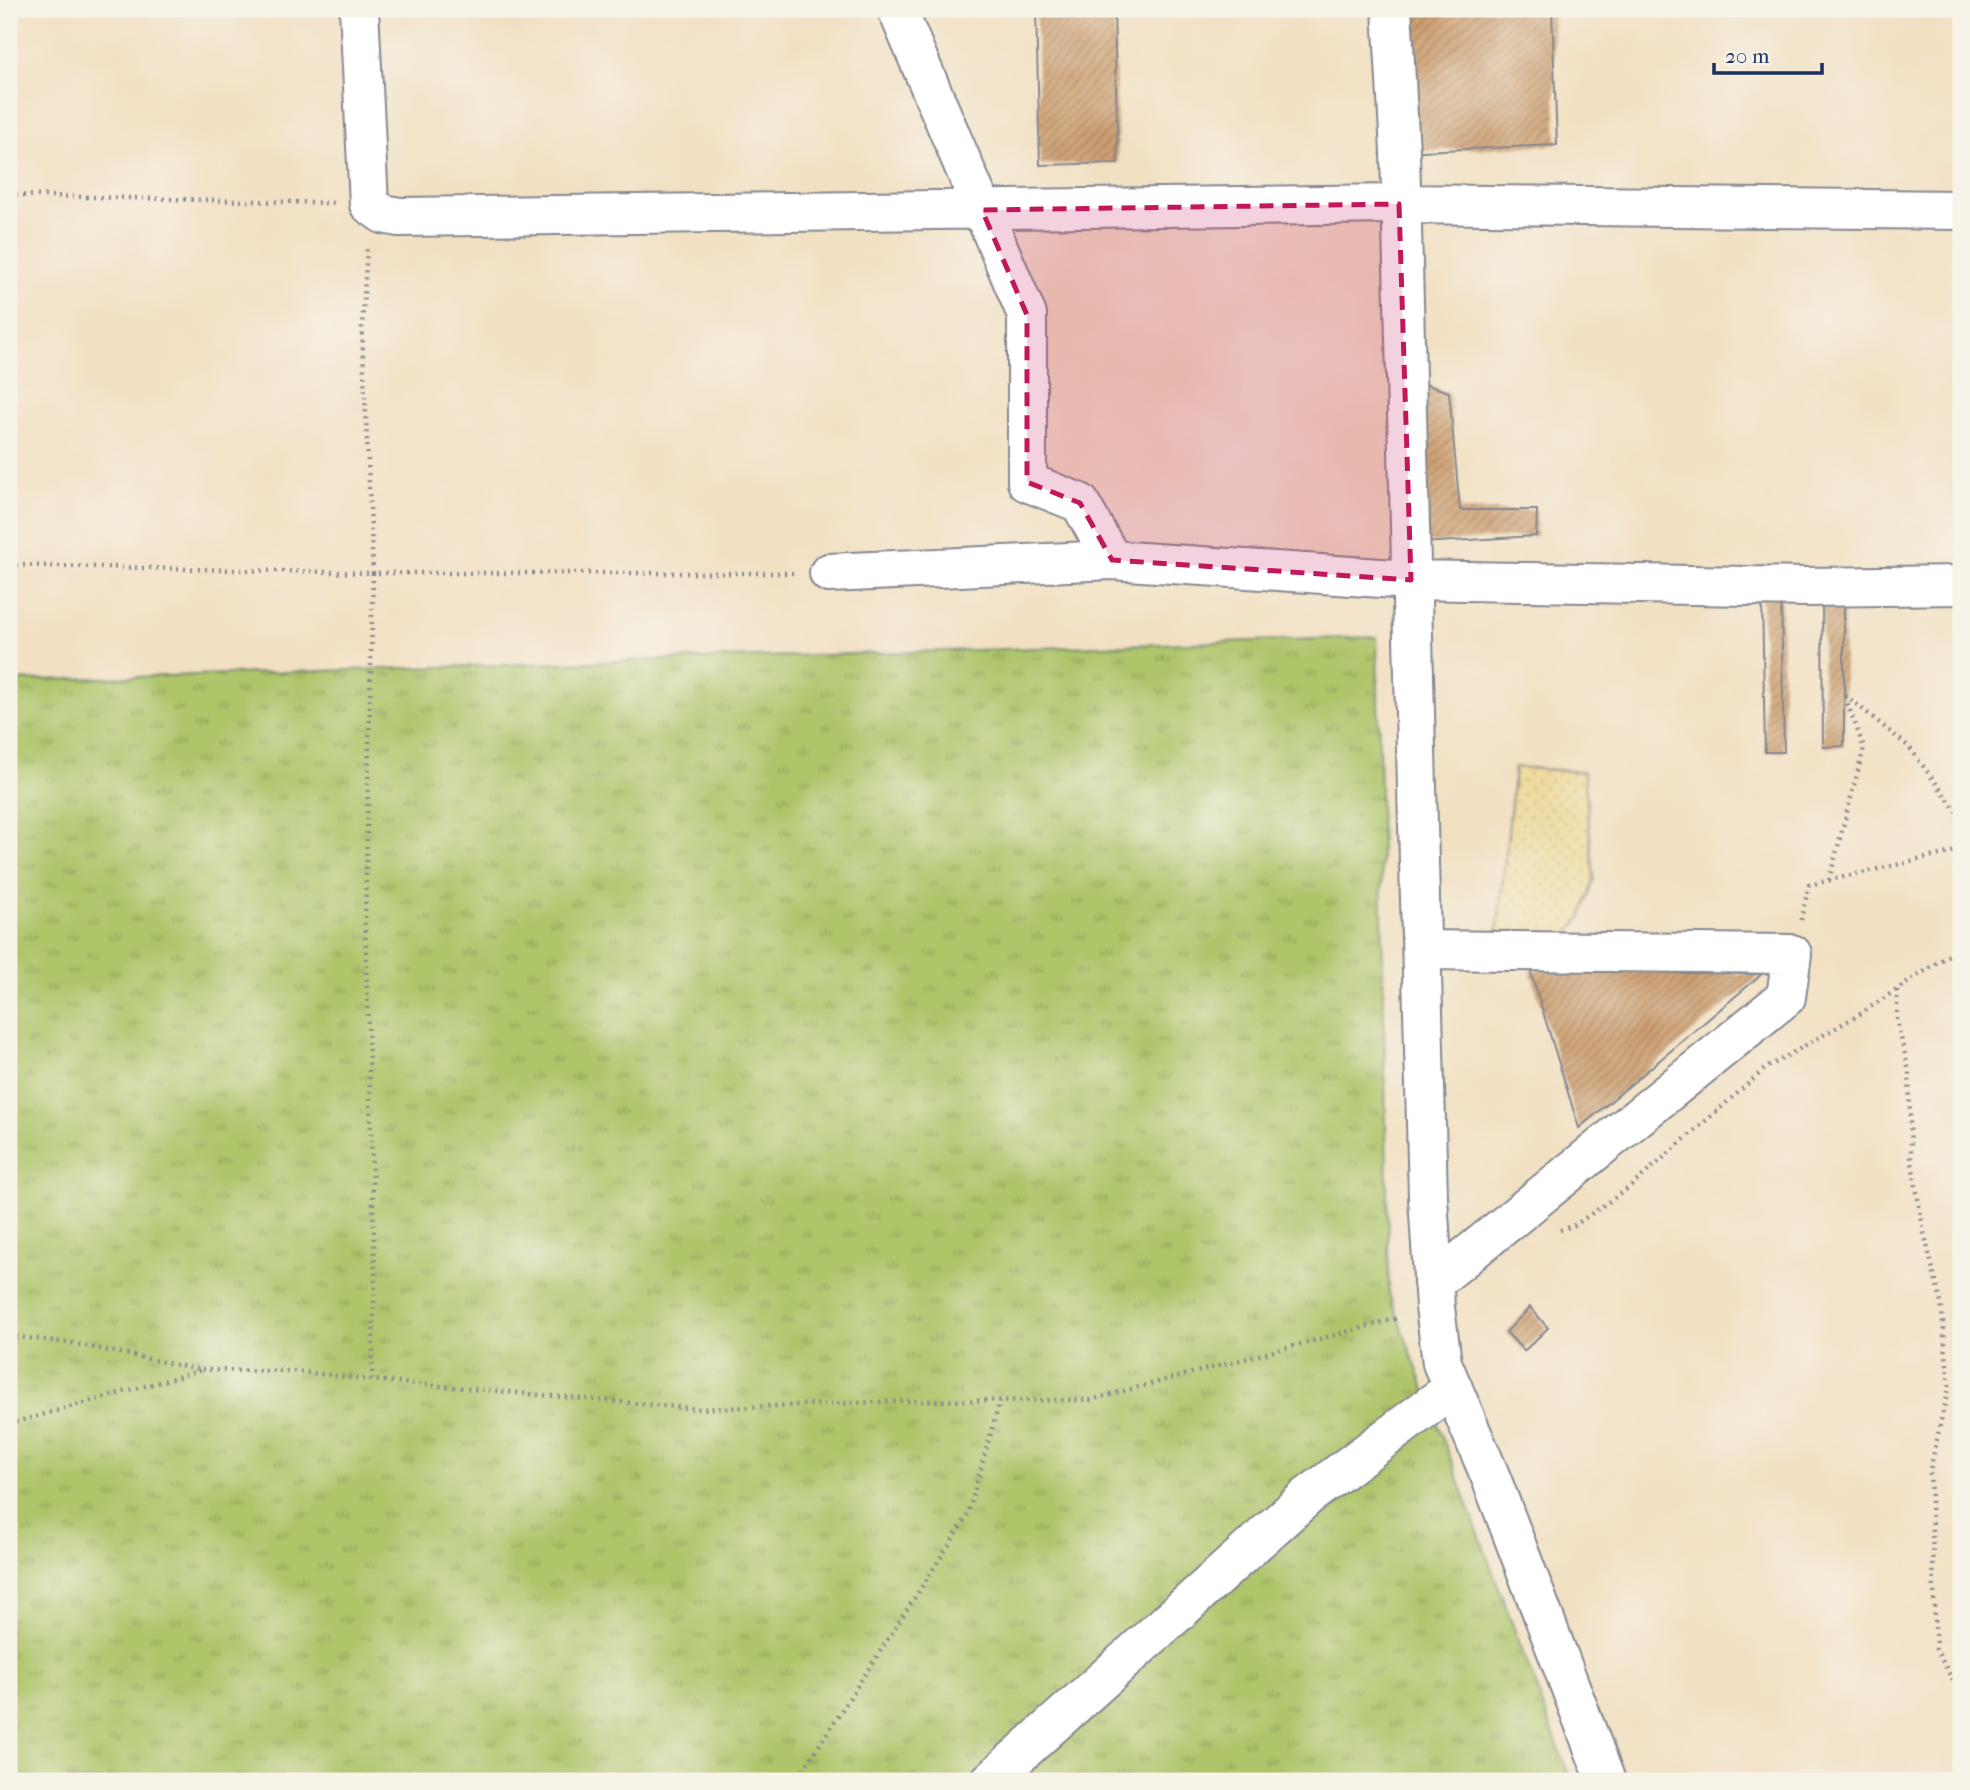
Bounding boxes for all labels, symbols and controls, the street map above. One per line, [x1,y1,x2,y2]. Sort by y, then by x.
scale bar [1714,32,1823,76]
text: 20 m [1725,44,1770,68]

